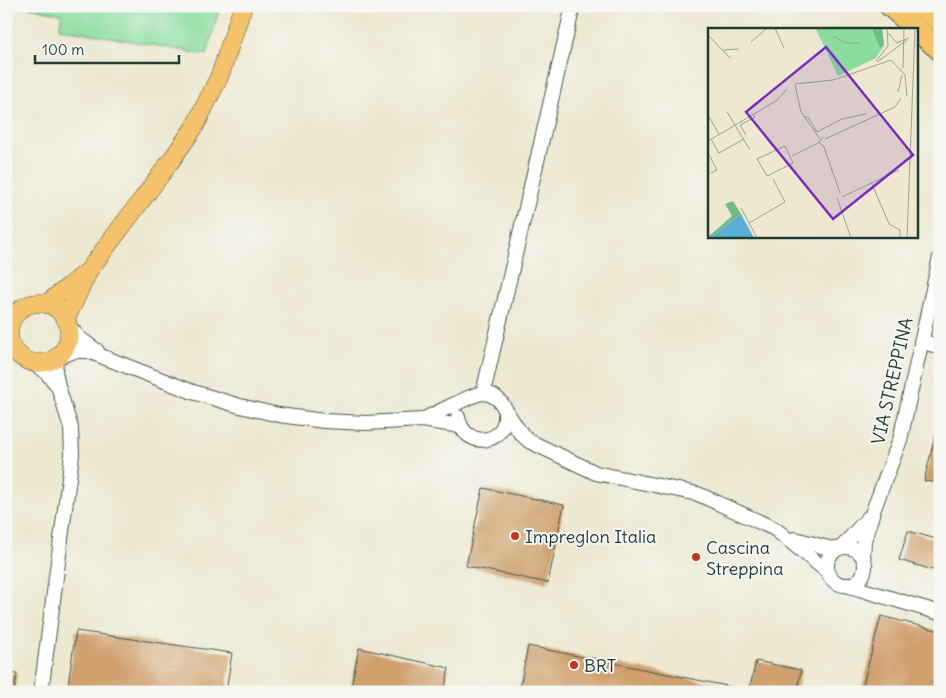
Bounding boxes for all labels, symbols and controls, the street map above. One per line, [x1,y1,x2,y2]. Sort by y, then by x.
inset map [708,28,918,238]
scale bar [35,32,179,64]
text: 100 m [42,40,84,59]
street label: VIA STREPPINA [866,315,918,447]
place label: Impreglon Italia [525,525,656,548]
marker: Impreglon Italia [509,530,521,542]
place label: Cascina Streppina [706,536,784,580]
marker: Cascina Streppina [690,551,702,563]
place label: BRT [584,654,616,677]
marker: BRT [568,659,580,671]

